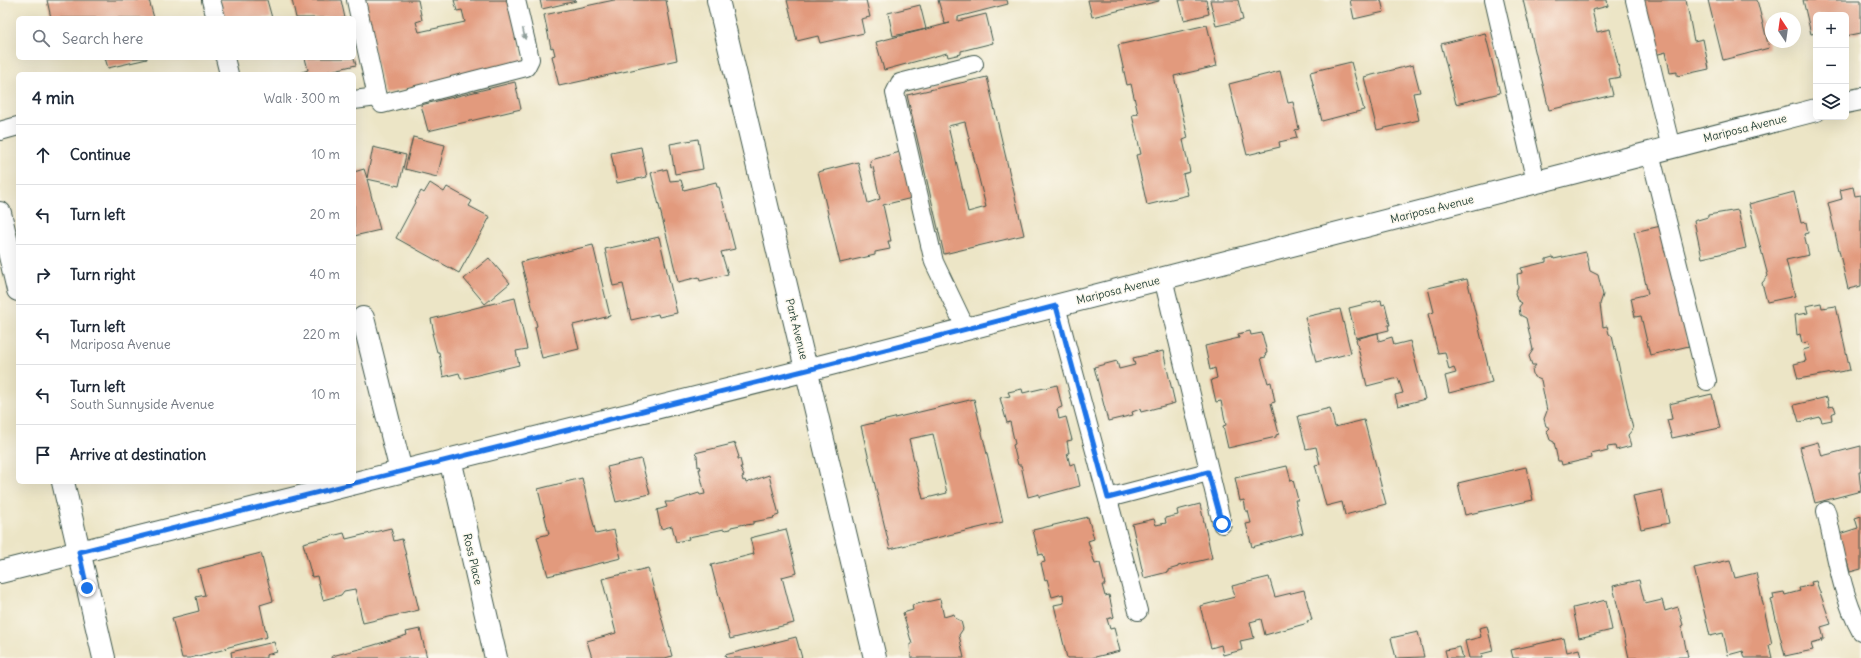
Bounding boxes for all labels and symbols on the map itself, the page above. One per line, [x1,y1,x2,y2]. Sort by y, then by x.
north arrow [1765,12,1801,48]
one-way arrow [521,28,527,40]
street label: Mariposa Avenue [1702,111,1788,145]
street label: Mariposa Avenue [1389,192,1475,226]
street label: Mariposa Avenue [1075,273,1161,307]
street label: Park Avenue [783,297,811,361]
route start [1213,515,1231,533]
street label: Ross Place [460,532,486,586]
route end [78,579,96,597]

